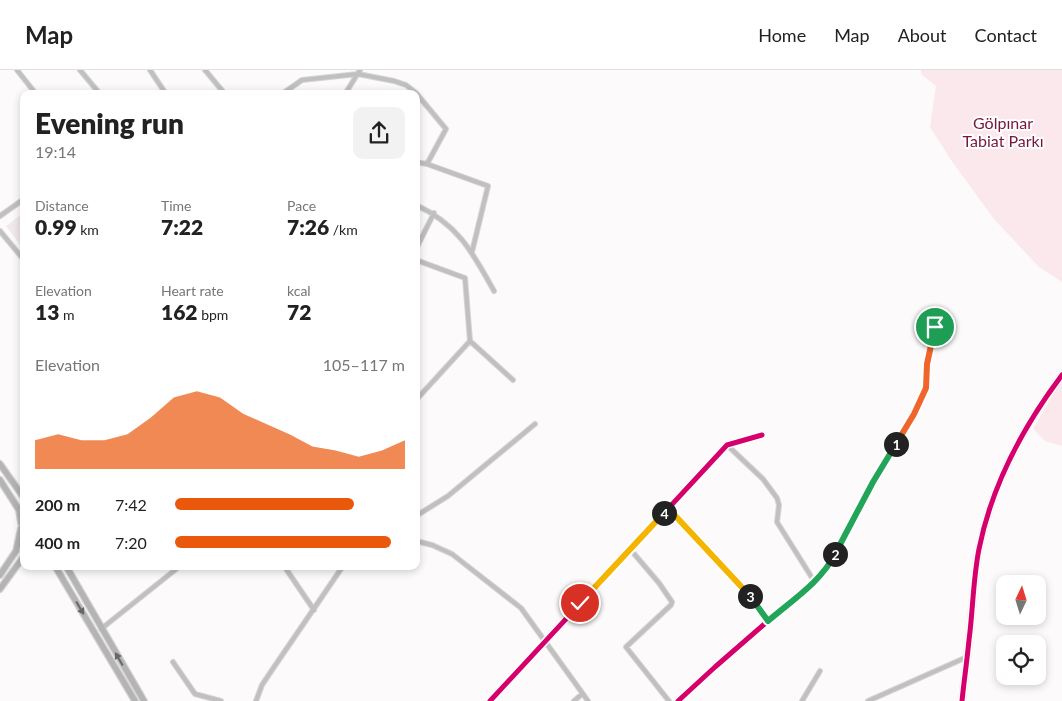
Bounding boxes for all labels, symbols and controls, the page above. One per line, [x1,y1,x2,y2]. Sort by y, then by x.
text: Map [25,20,73,49]
text: Home [758,24,806,46]
text: Map [834,24,870,46]
text: About [898,24,947,46]
text: Contact [975,24,1037,46]
text: Evening run [35,106,184,140]
button: share [353,107,405,159]
park label: Gölpınar Tabiat Parkı [962,113,1044,150]
text: 19:14 [35,142,76,161]
text: Distance [35,197,89,214]
text: Time [161,197,192,214]
text: Pace [287,197,316,214]
text: 0.99 [35,214,77,239]
text: 7:22 [161,214,203,239]
text: 7:26 [287,214,329,239]
text: km [77,221,99,238]
text: /km [329,221,358,238]
text: Elevation [35,282,92,299]
text: Heart rate [161,282,224,299]
text: kcal [287,282,311,299]
text: 13 [35,299,59,324]
text: 162 [161,299,198,324]
text: 72 [287,299,311,324]
text: m [59,306,74,323]
text: bpm [198,306,228,323]
pin [914,306,956,348]
icon: arrive [921,313,949,341]
text: Elevation [35,355,100,374]
text: 105–117 m [323,355,405,374]
pin: 1 [884,432,908,456]
text: 1 [892,436,901,453]
text: 200 m [35,495,80,514]
text: 7:42 [115,495,147,514]
pin: 4 [652,500,676,526]
text: 4 [660,505,669,522]
text: 400 m [35,533,80,552]
text: 7:20 [115,533,147,552]
pin: 2 [822,542,848,566]
text: 2 [831,546,840,563]
north arrow [996,575,1046,625]
map controls [996,575,1046,685]
pin [559,582,601,624]
pin: 3 [738,584,762,608]
text: 3 [746,588,755,605]
icon: check [566,589,594,617]
one-way arrow [75,602,84,615]
button: locate [996,635,1046,685]
one-way arrow [114,653,123,666]

